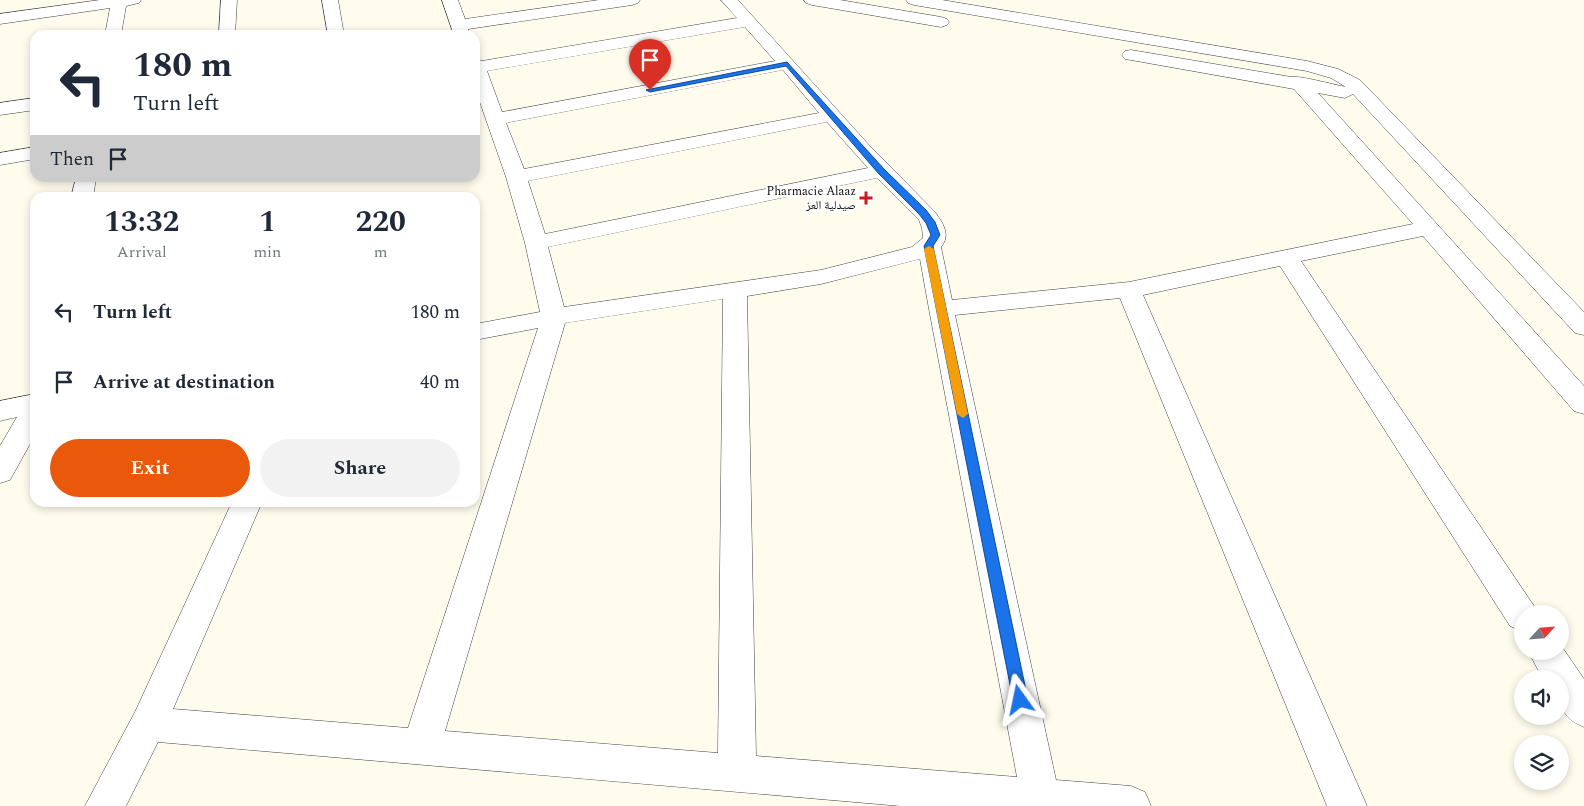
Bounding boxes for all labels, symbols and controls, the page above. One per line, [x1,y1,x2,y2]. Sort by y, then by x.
text: 180 m [133,39,232,92]
pin [629,39,671,90]
icon: arrive [636,46,664,74]
icon: left [50,50,115,115]
text: Turn left [133,87,219,120]
text: Then [50,145,94,174]
icon: arrive [104,145,132,173]
place label: Pharmacie Alaaz صيدلية العز [767,182,856,215]
marker: Pharmacie Alaaz صيدلية العز [860,192,872,204]
text: 13:32 [104,199,179,245]
text: 1 [259,199,276,245]
text: 220 [355,199,406,245]
text: Arrival [117,240,167,264]
text: min [253,240,281,264]
text: m [374,240,388,264]
icon: left [50,298,78,326]
text: Turn left [93,298,172,327]
text: 180 m [410,298,460,327]
icon: arrive [50,368,78,396]
text: Arrive at destination [93,368,275,397]
text: 40 m [420,368,460,397]
button: Exit [50,439,250,497]
button: Share [260,439,460,497]
north arrow [1514,605,1569,660]
map controls [1514,605,1569,790]
button: sound [1514,670,1569,725]
position arrow [993,673,1045,725]
button: layers [1514,735,1569,790]

